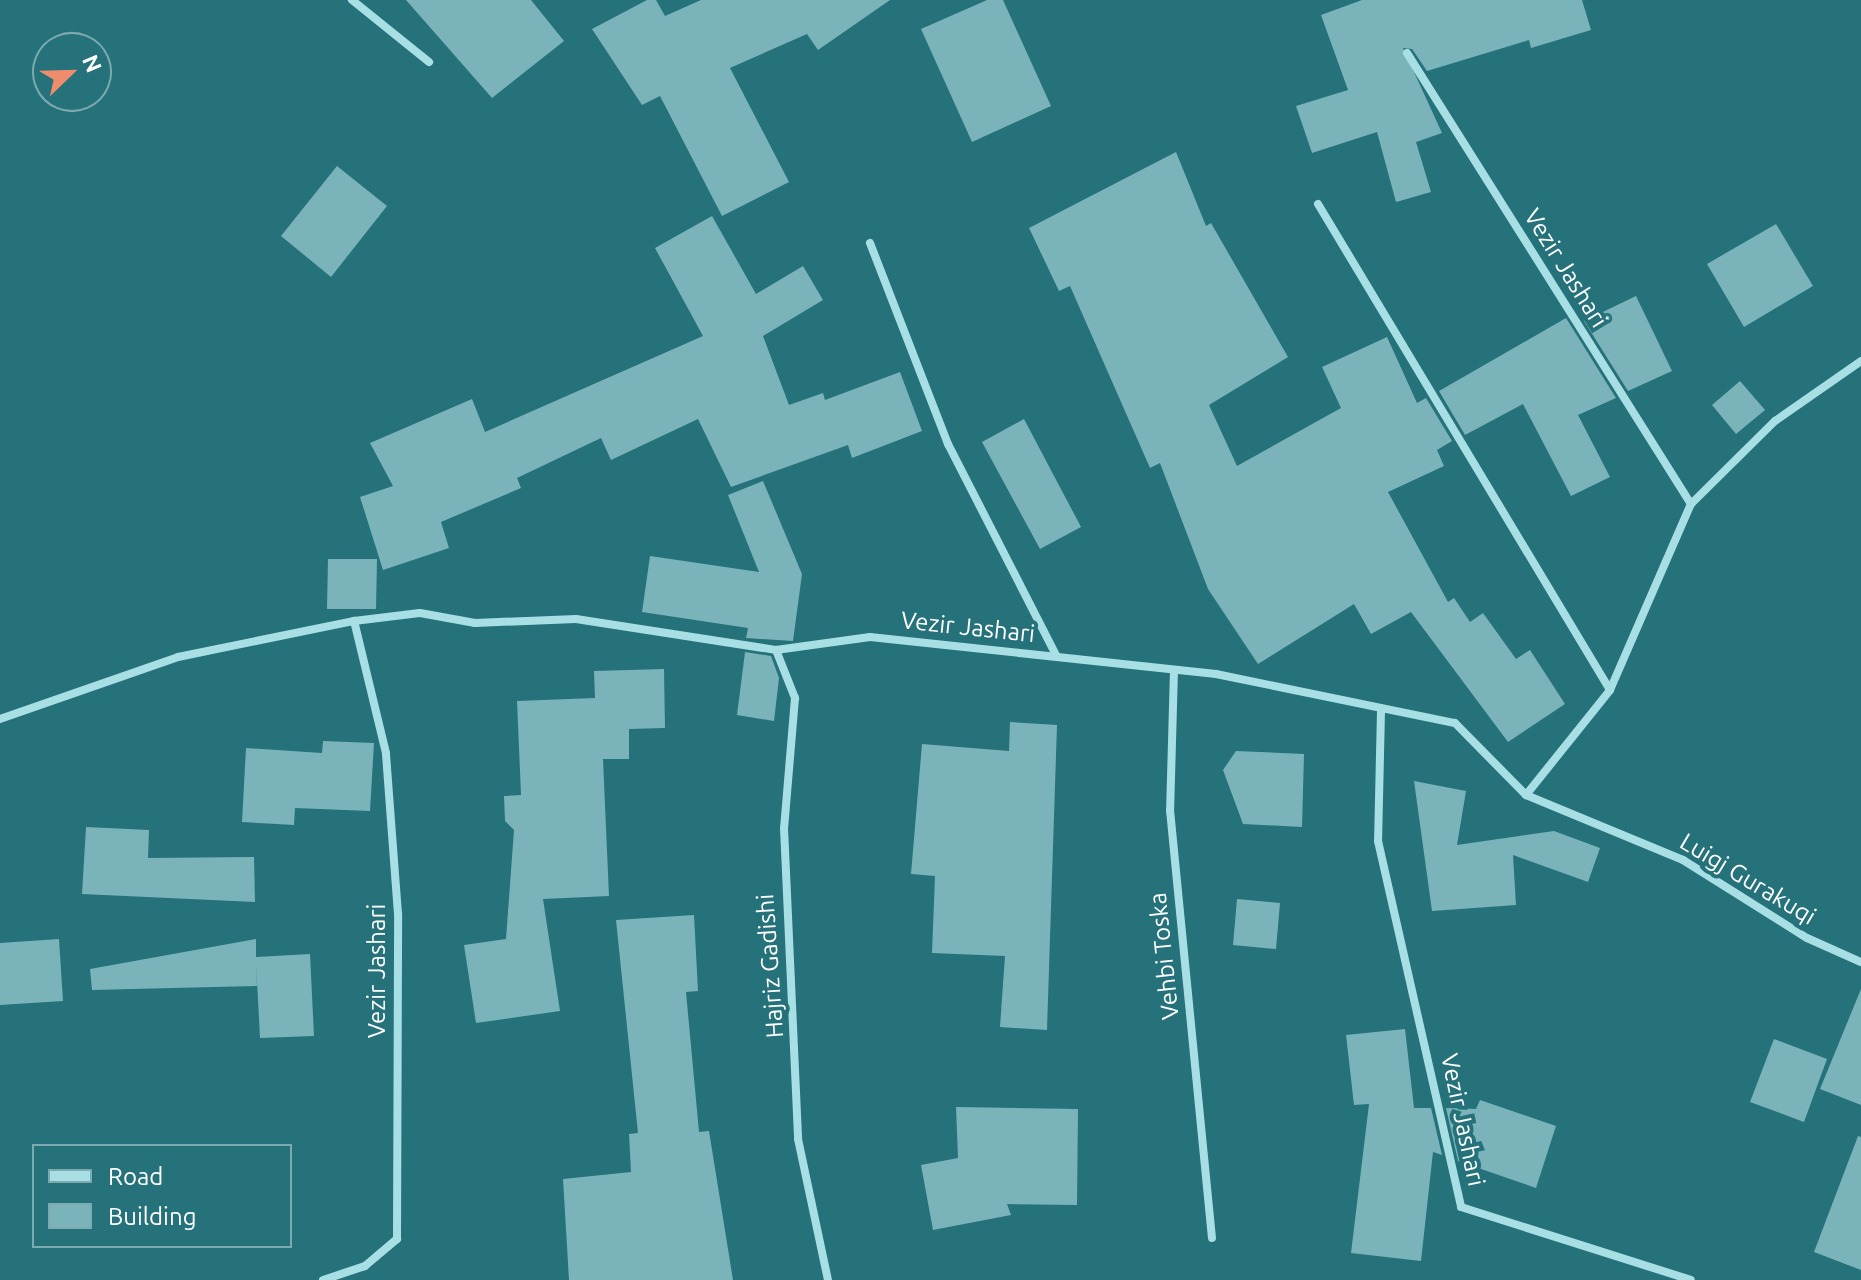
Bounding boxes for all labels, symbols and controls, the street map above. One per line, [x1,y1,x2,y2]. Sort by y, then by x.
north arrow [32,32,112,112]
text: N [78,51,107,76]
street label: Vezir Jashari [1518,203,1614,333]
street label: Vezir Jashari [900,606,1036,648]
street label: Luigj Gurakuqi [1675,827,1821,931]
street label: Vehbi Toska [1143,891,1185,1021]
street label: Hajriz Gadishi [751,893,789,1039]
street label: Vezir Jashari [363,904,391,1038]
street label: Vezir Jashari [1435,1051,1491,1189]
legend [32,1144,292,1248]
text: Road [108,1163,163,1190]
text: Building [108,1203,196,1230]

